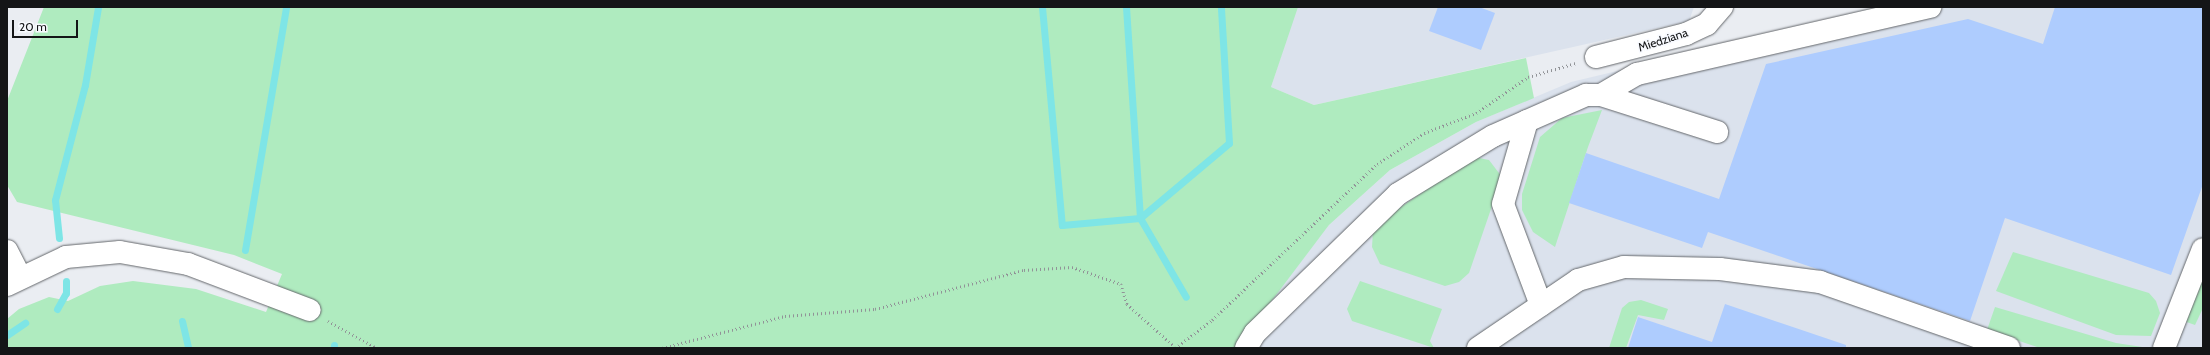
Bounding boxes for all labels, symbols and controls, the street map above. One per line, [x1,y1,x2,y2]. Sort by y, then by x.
scale bar [14,12,80,38]
text: 20 m [19,19,47,34]
street label: Miedziana [1636,25,1690,55]

